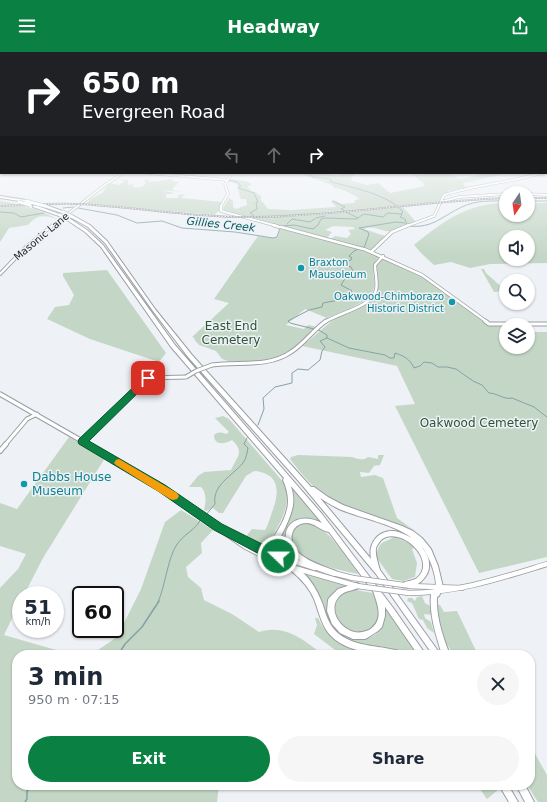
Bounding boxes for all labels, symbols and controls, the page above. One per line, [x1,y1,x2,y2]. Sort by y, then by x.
icon: menu [16,15,38,37]
icon: share [509,15,531,37]
text: Headway [227,16,320,37]
text: 650 m [82,67,179,100]
icon: right [16,68,68,120]
text: Evergreen Road [82,101,225,122]
icon: left [221,144,243,166]
icon: ahead [263,144,285,166]
icon: right [305,144,327,166]
north arrow [499,186,535,222]
map controls [499,186,535,354]
street label: Masonic Lane [12,210,71,262]
water label: Gillies Creek [186,214,256,235]
button: sound [499,230,535,266]
place label: Braxton Mausoleum [309,257,366,280]
marker: Braxton Mausoleum [296,263,306,273]
button: search [499,274,535,310]
place label: Oakwood-Chimborazo Historic District [334,291,444,314]
marker: Oakwood-Chimborazo Historic District [447,297,457,307]
button: layers [499,318,535,354]
park label: East End Cemetery [202,319,260,347]
pin [131,361,165,395]
icon: arrive [137,367,159,389]
park label: Oakwood Cemetery [420,416,538,430]
place label: Dabbs House Museum [32,470,112,498]
marker: Dabbs House Museum [19,479,29,489]
position arrow [257,535,299,577]
speed limit sign: 60 [72,586,124,638]
text: 51 [24,595,52,619]
text: km/h [25,616,51,627]
text: 3 min [28,663,103,691]
button: close [477,663,519,705]
text: 950 m · 07:15 [28,692,119,707]
button: Exit [28,736,270,782]
button: Share [278,736,519,782]

